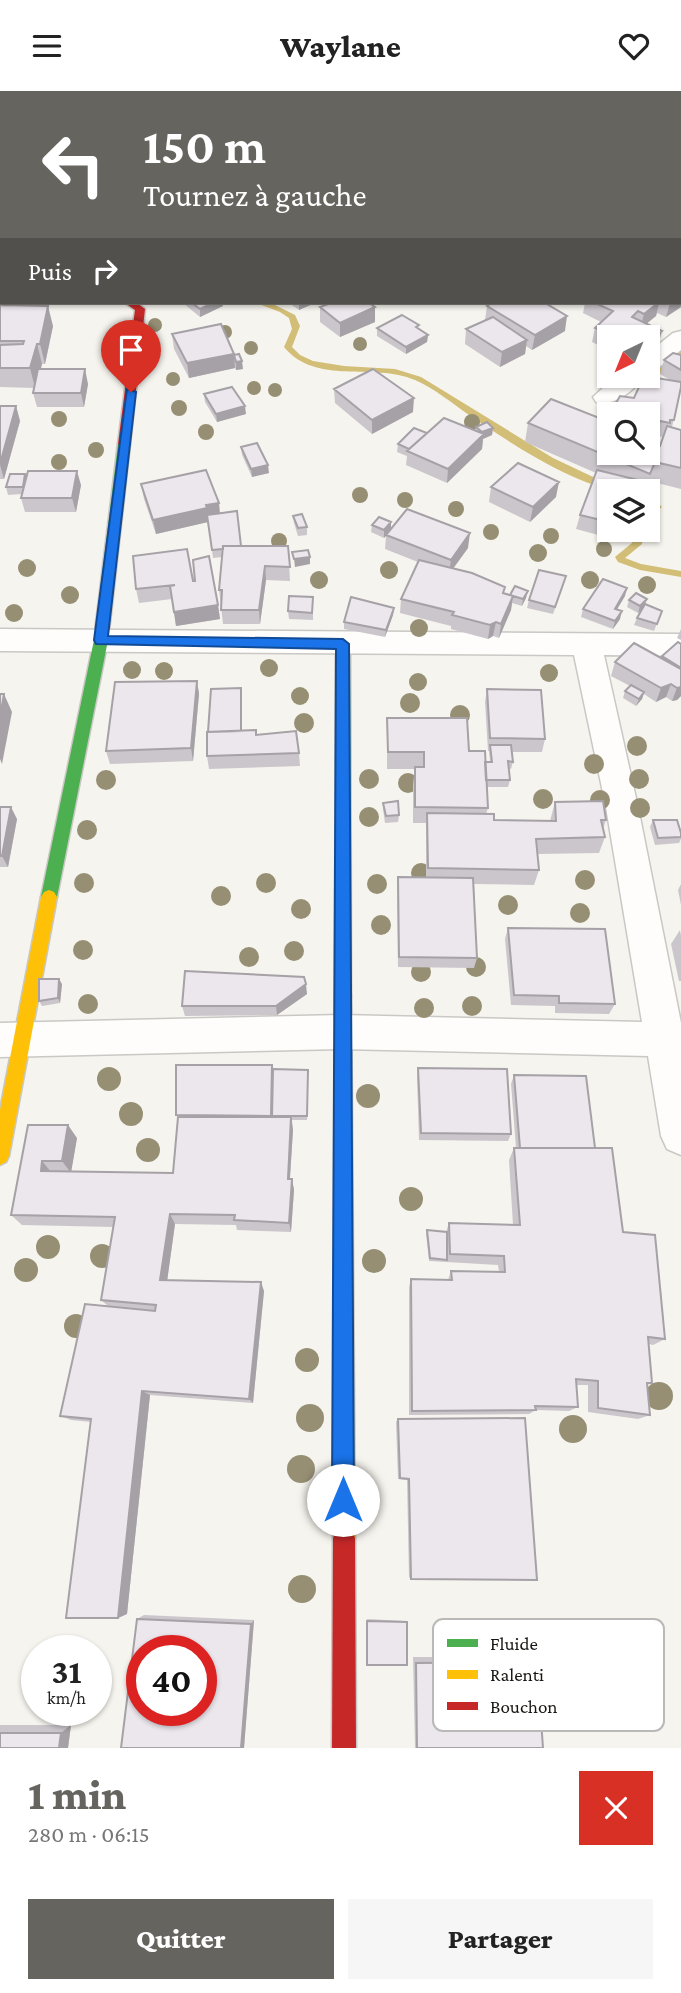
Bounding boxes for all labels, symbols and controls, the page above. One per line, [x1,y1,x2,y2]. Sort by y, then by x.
icon: menu [28,27,66,65]
icon: heart [615,27,653,65]
text: Waylane [280,28,401,64]
icon: left [28,119,119,210]
text: 150 m [143,119,266,174]
text: Tournez à gauche [143,177,366,213]
icon: right [86,252,124,290]
text: Puis [28,257,72,286]
pin [101,320,161,392]
north arrow [597,325,660,389]
map controls [597,325,660,542]
icon: arrive [112,331,150,369]
button: search [597,402,660,465]
button: layers [597,479,660,542]
position arrow [306,1463,380,1537]
legend [433,1619,664,1731]
text: Fluide [490,1633,538,1654]
speed limit sign: 40 [126,1635,217,1726]
text: 31 [51,1652,82,1691]
text: Ralenti [490,1664,544,1685]
text: km/h [47,1688,86,1708]
text: Bouchon [490,1696,558,1717]
text: 1 min [28,1771,126,1818]
button: close [579,1771,653,1845]
text: 280 m · 06:15 [28,1821,150,1847]
button: Quitter [28,1899,334,1979]
button: Partager [348,1899,653,1979]

